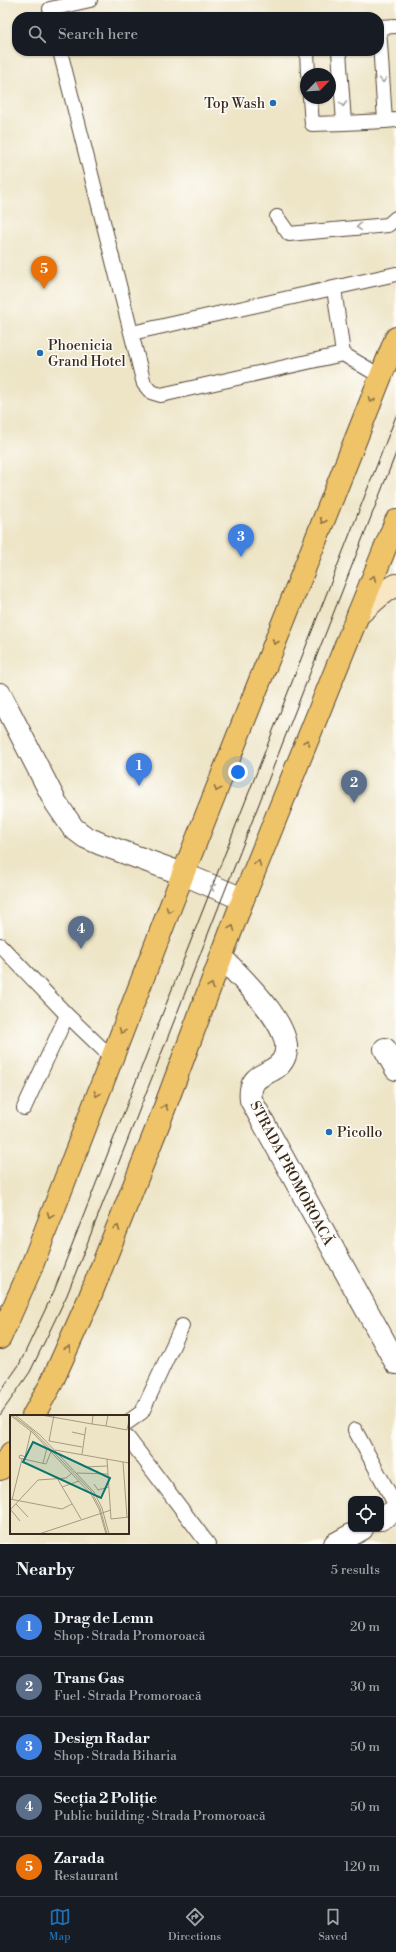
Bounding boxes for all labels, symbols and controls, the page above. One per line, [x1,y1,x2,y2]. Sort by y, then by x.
search box [12,12,384,56]
icon: search [26,23,48,45]
text: Search here [58,25,138,44]
north arrow [300,68,336,104]
one-way arrow [378,77,387,83]
place label: Top Wash [204,95,266,113]
marker: Top Wash [268,98,278,108]
one-way arrow [338,101,347,107]
one-way arrow [356,223,362,232]
pin: 5 [31,256,57,289]
place label: Phoenicia Grand Hotel [48,337,126,371]
marker: Phoenicia Grand Hotel [35,348,45,358]
one-way arrow [367,397,375,404]
one-way arrow [319,518,327,525]
pin: 3 [228,524,254,557]
one-way arrow [368,575,376,582]
one-way arrow [271,639,279,646]
one-way arrow [302,739,310,746]
pin: 1 [126,753,152,786]
your location [228,762,248,782]
pin: 2 [341,770,367,803]
one-way arrow [213,786,221,793]
one-way arrow [253,859,261,867]
one-way arrow [210,883,217,891]
one-way arrow [166,907,174,914]
pin: 4 [68,916,94,949]
one-way arrow [228,924,236,931]
one-way arrow [206,982,214,989]
one-way arrow [118,1028,126,1035]
one-way arrow [94,1090,102,1097]
street label: STRADA PROMOROACĂ [245,1097,339,1249]
one-way arrow [160,1104,168,1111]
place label: Picollo [337,1124,382,1142]
marker: Picollo [324,1127,334,1137]
one-way arrow [47,1211,55,1218]
one-way arrow [113,1225,121,1232]
one-way arrow [63,1345,71,1352]
inset map [10,1415,129,1534]
map controls [348,1496,384,1532]
button: locate [348,1496,384,1532]
text: Nearby [16,1559,75,1581]
text: 5 results [331,1562,380,1578]
text: Drag de Lemn [54,1609,153,1628]
text: 1 [26,1619,32,1635]
text: 20 m [350,1619,380,1635]
text: Shop · Strada Promoroacă [54,1628,205,1644]
text: Trans Gas [54,1669,124,1688]
text: 2 [25,1679,33,1695]
text: 30 m [350,1679,380,1695]
text: Fuel · Strada Promoroacă [54,1688,201,1704]
text: Design Radar [54,1729,150,1748]
text: 3 [25,1739,33,1755]
text: 50 m [350,1739,380,1755]
text: Shop · Strada Biharia [54,1748,177,1764]
text: Secția 2 Poliție [54,1789,157,1808]
text: 4 [25,1799,33,1815]
text: 50 m [350,1799,380,1815]
text: Public building · Strada Promoroacă [54,1808,266,1824]
text: Zarada [54,1849,105,1868]
text: 5 [25,1859,33,1875]
text: 120 m [344,1859,380,1875]
text: Restaurant [54,1868,119,1884]
tab: Map [49,1906,71,1944]
tab: Directions [168,1906,221,1944]
tab: Saved [318,1906,347,1944]

